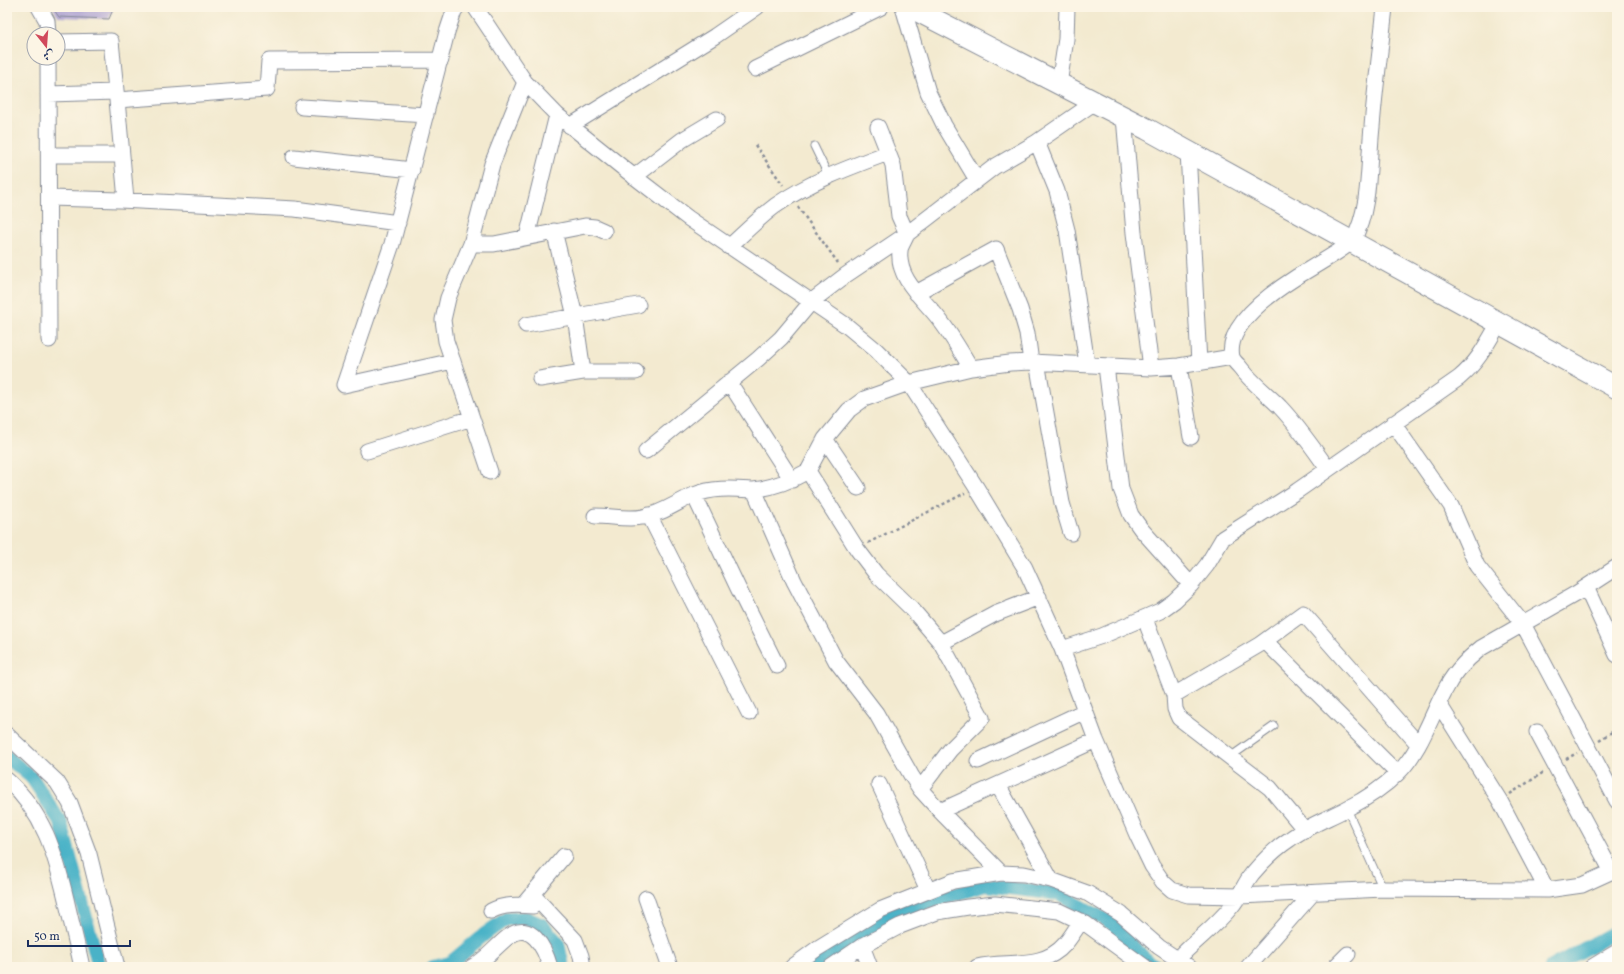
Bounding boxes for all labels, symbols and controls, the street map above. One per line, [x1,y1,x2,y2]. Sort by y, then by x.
north arrow [26,26,66,66]
text: ش [41,45,56,63]
scale bar [28,922,130,948]
text: 50 m [34,929,60,945]

